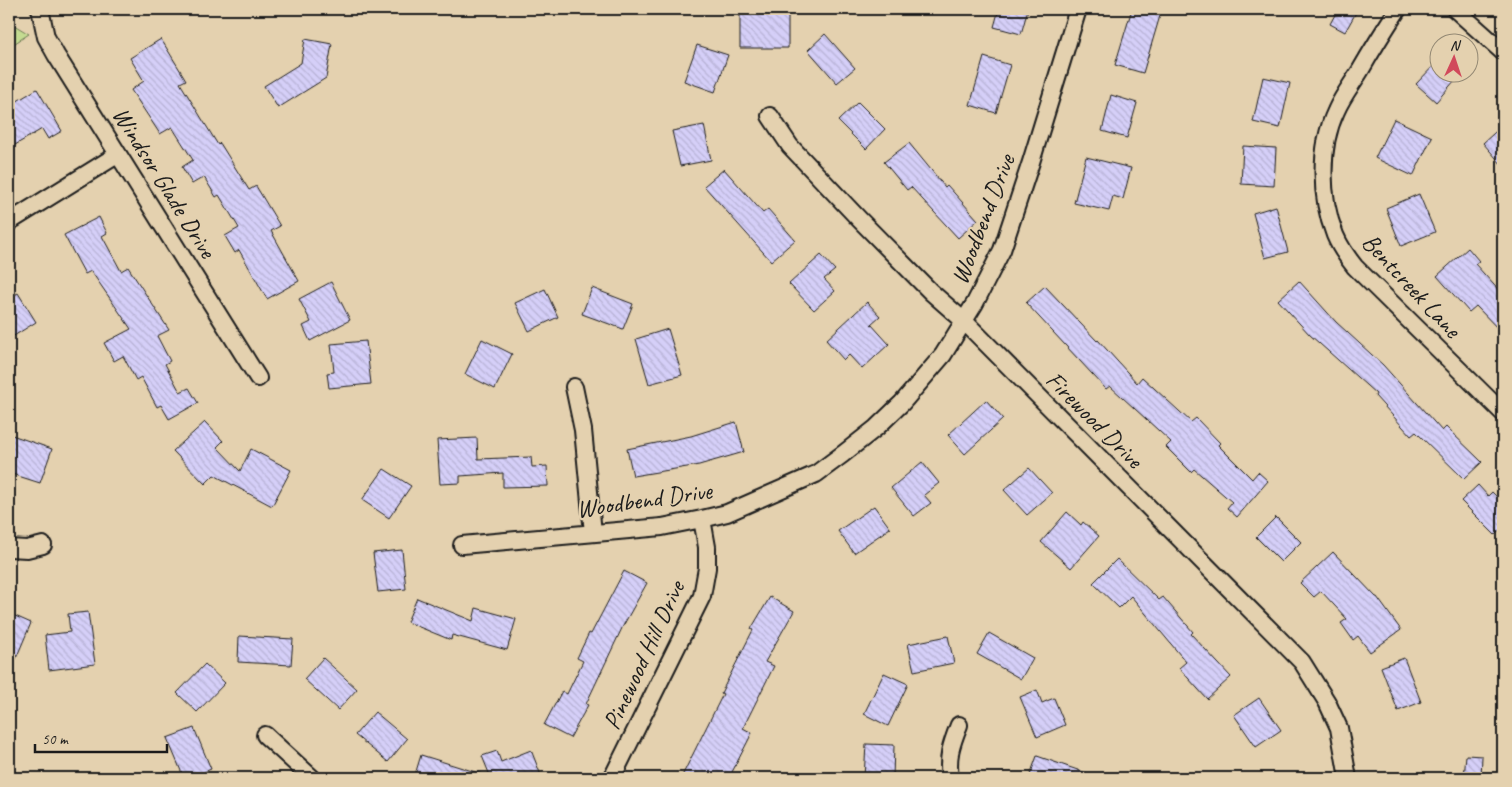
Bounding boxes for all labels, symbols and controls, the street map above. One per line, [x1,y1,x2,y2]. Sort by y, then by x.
north arrow [1430,32,1480,82]
text: N [1450,37,1462,54]
street label: Windsor Glade Drive [105,101,224,266]
street label: Woodbend Drive [944,148,1023,289]
street label: Bentcreek Lane [1355,227,1469,346]
street label: Firewood Drive [1039,364,1151,476]
street label: Woodbend Drive [575,474,716,525]
street label: Pinewood Hill Drive [596,574,693,735]
scale bar [35,722,168,754]
text: 50 m [42,730,69,749]

